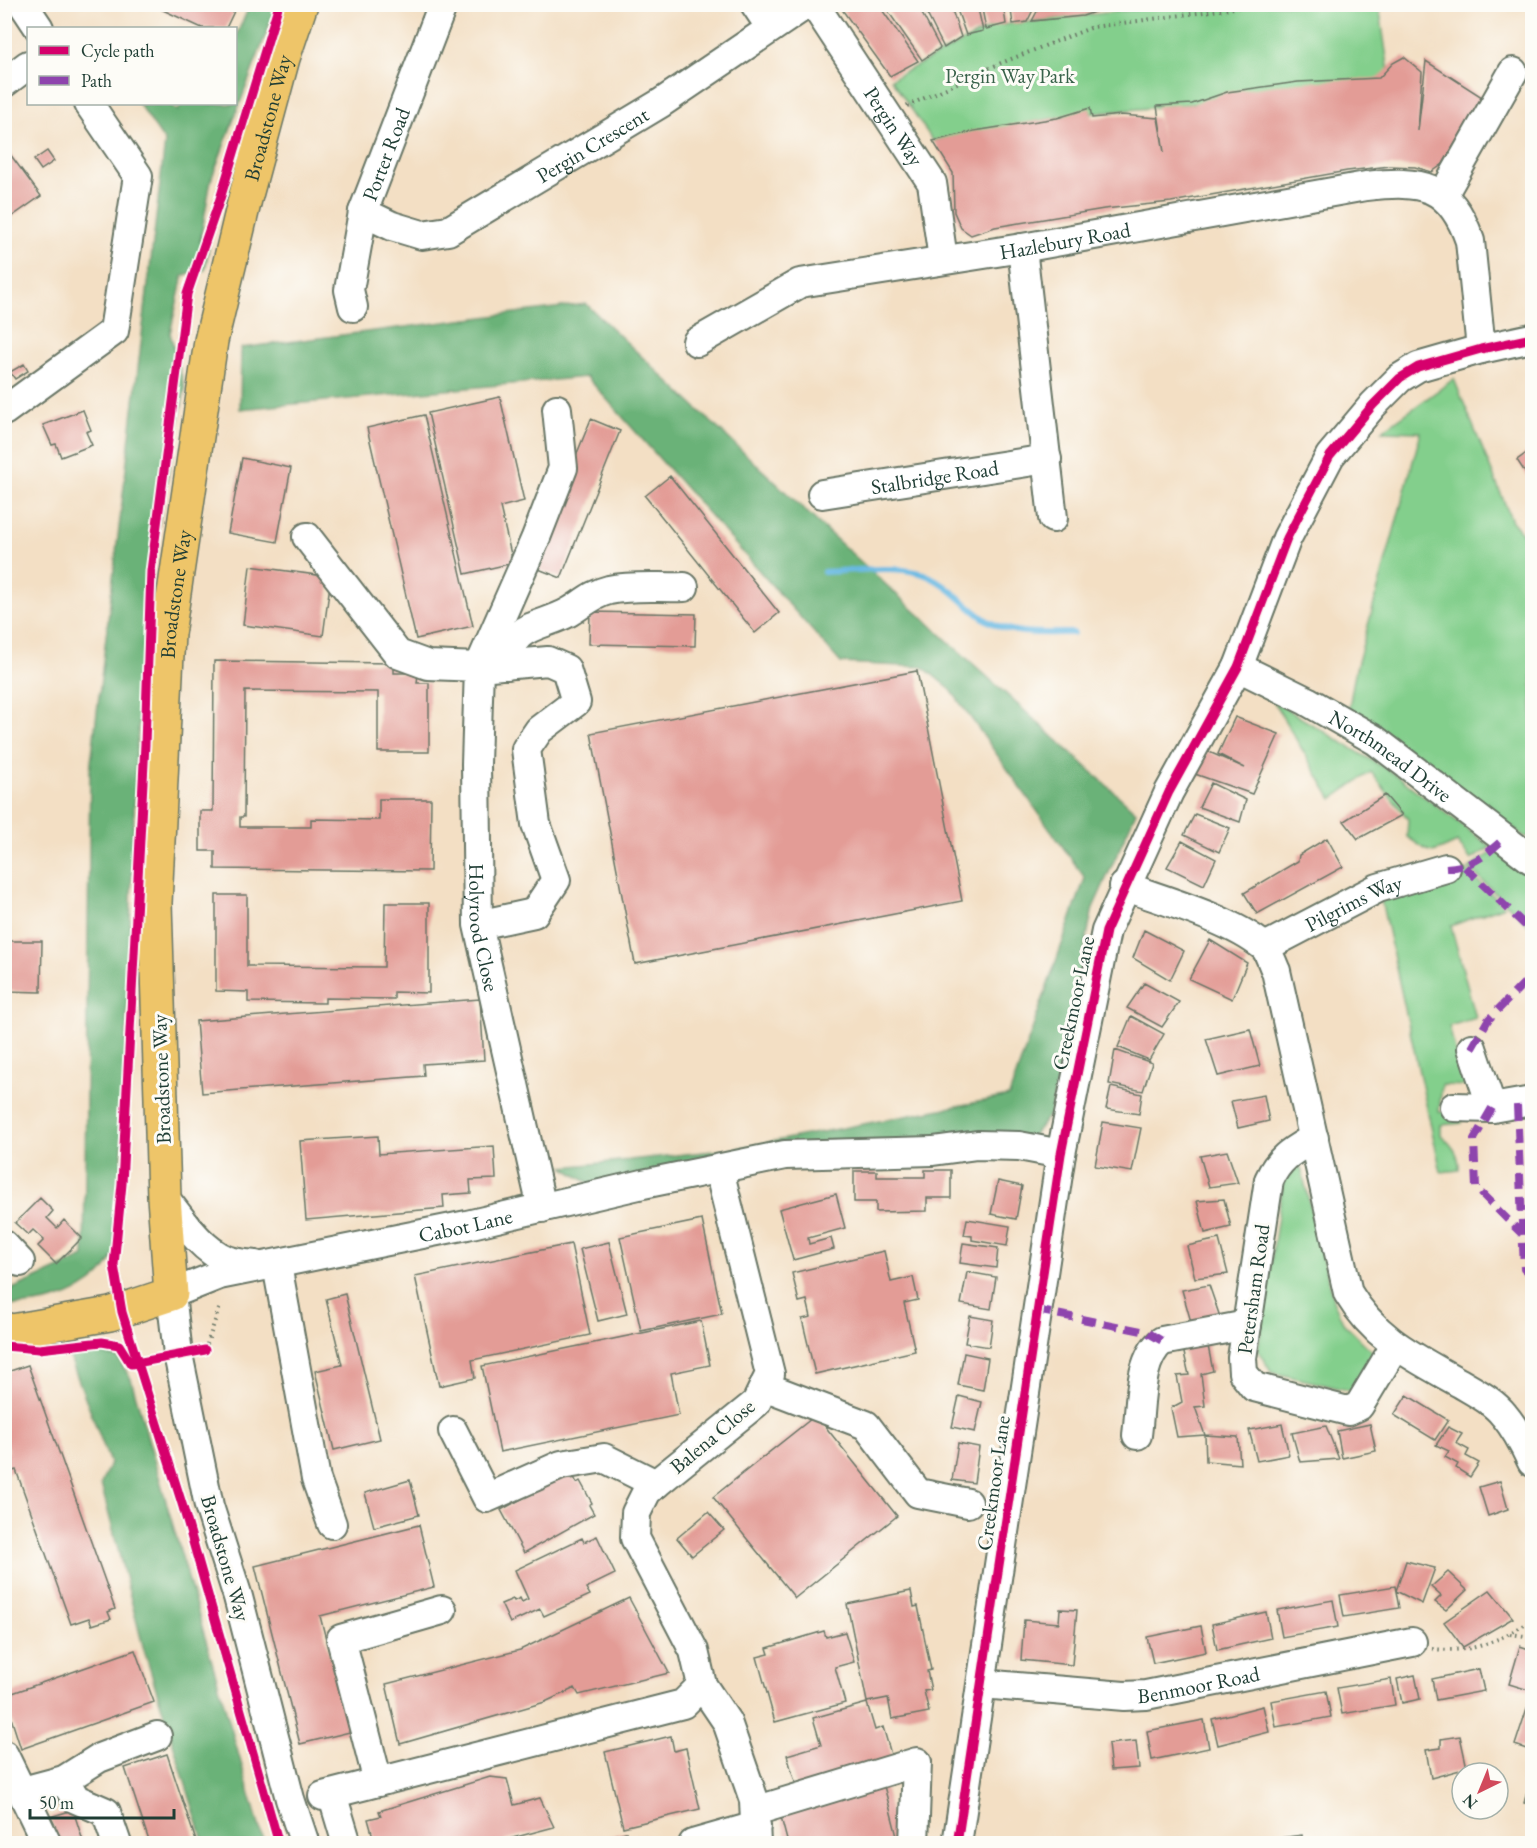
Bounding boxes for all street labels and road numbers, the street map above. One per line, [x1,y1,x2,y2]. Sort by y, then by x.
street label: Broadstone Way [237,51,297,184]
street label: Pergin Way [858,81,931,172]
street label: Pergin Crescent [531,100,654,188]
street label: Porter Road [355,103,416,204]
street label: Hazlebury Road [997,215,1133,265]
street label: Stalbridge Road [869,453,1001,500]
street label: Broadstone Way [153,527,197,659]
street label: Northmead Drive [1325,703,1458,808]
street label: Holyrood Close [464,863,506,994]
street label: Pilgrims Way [1300,868,1406,937]
street label: Creekmoor Lane [1046,934,1100,1072]
street label: Broadstone Way [145,1013,177,1144]
street label: Cabot Lane [416,1201,515,1248]
street label: Petersham Road [1231,1222,1276,1356]
street label: Balena Close [664,1393,760,1479]
street label: Creekmoor Lane [970,1414,1016,1552]
street label: Broadstone Way [195,1492,257,1625]
street label: Benmoor Road [1137,1659,1262,1709]

